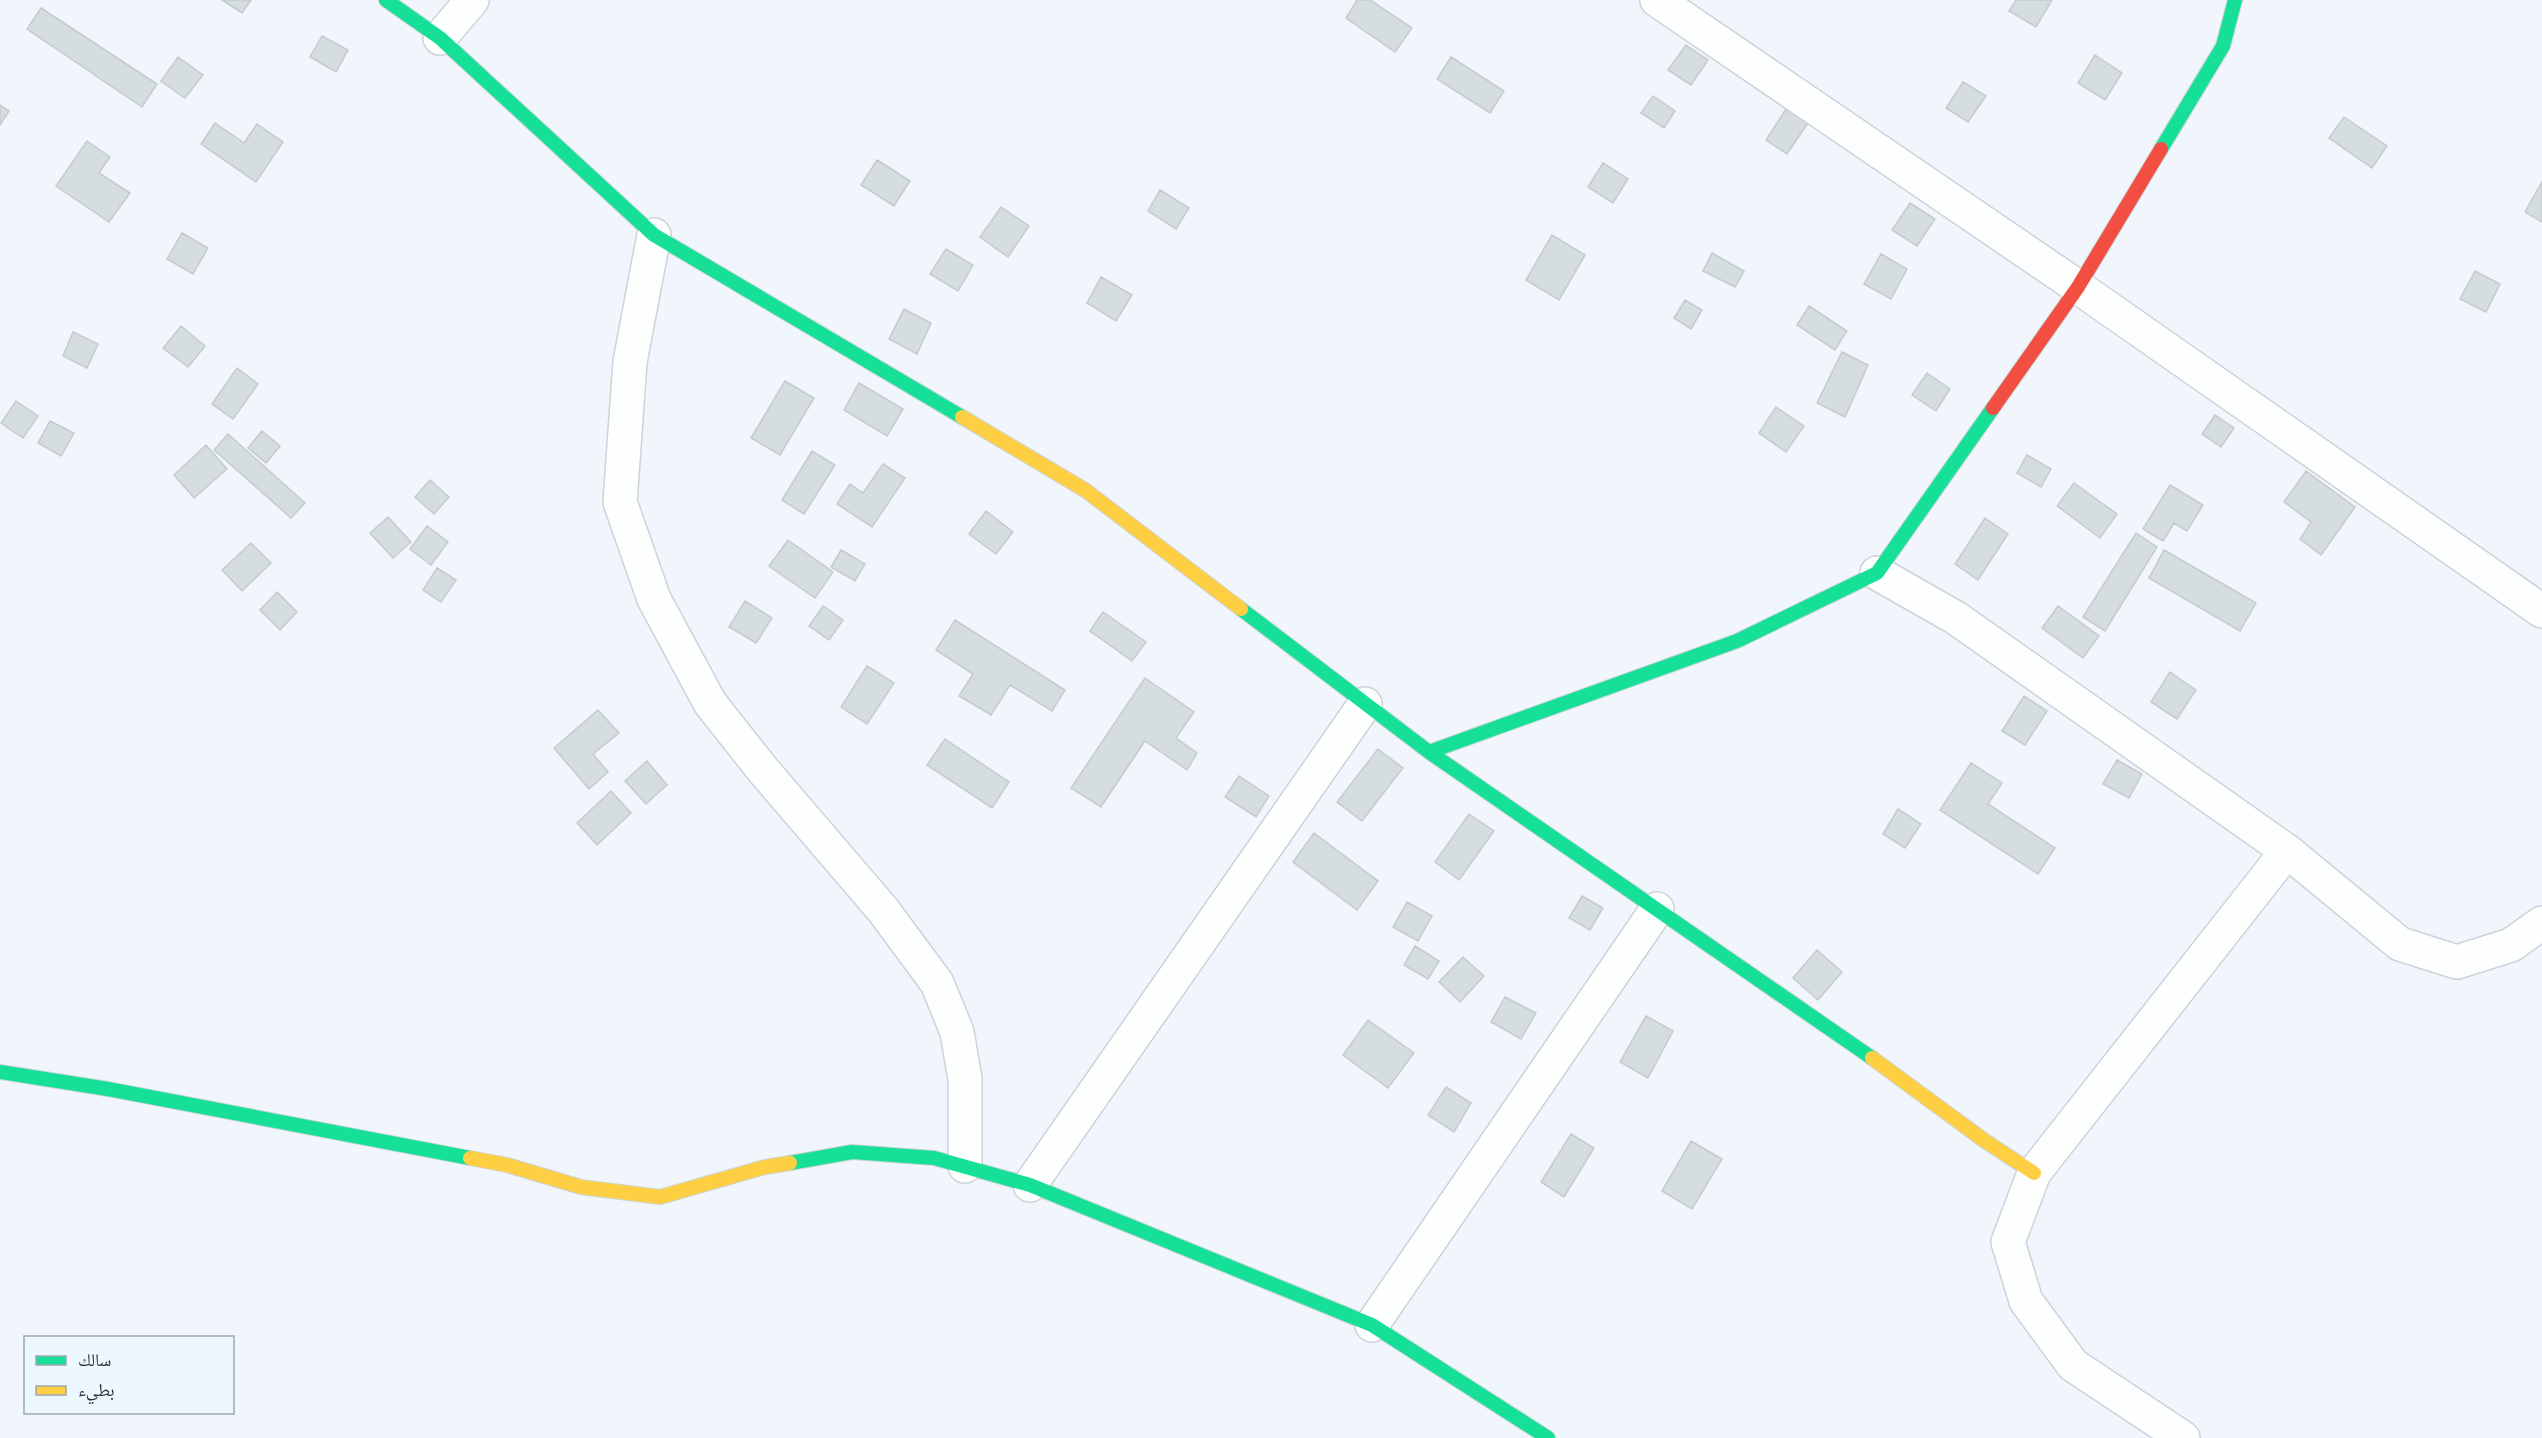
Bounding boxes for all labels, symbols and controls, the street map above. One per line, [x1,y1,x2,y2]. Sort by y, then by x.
legend [24,1336,234,1414]
text: سالك [78,1348,111,1371]
text: بطيء [78,1378,115,1405]

